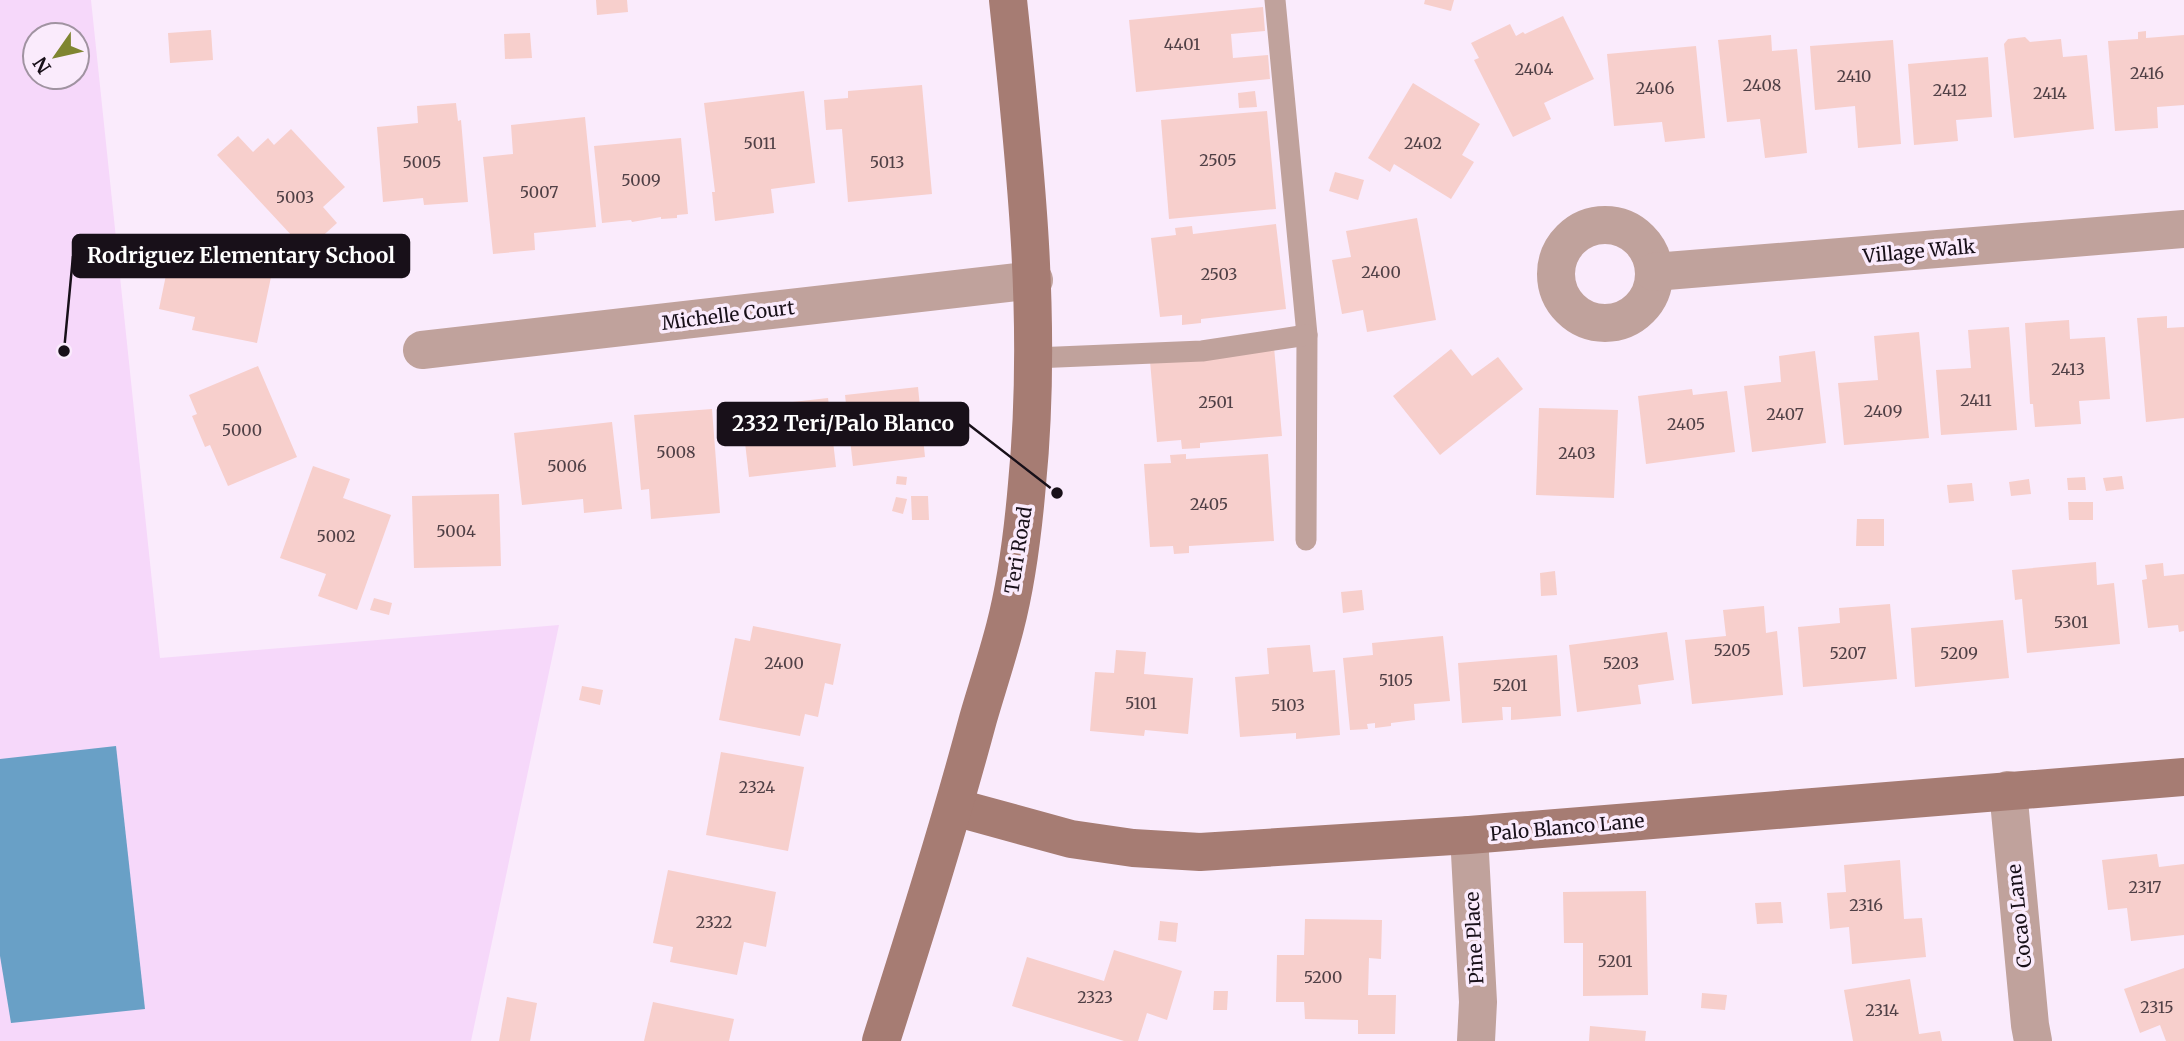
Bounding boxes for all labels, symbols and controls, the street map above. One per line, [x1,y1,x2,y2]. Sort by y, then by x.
north arrow [21,21,91,91]
house number: 4401 [1164,34,1200,54]
text: N [28,53,56,78]
house number: 2404 [1515,59,1553,79]
house number: 2416 [2130,63,2164,83]
house number: 2410 [1837,66,1871,86]
house number: 2408 [1743,75,1781,95]
house number: 2406 [1636,78,1675,98]
house number: 2412 [1933,80,1967,100]
house number: 2414 [2033,83,2067,103]
house number: 5011 [744,133,776,153]
house number: 2402 [1404,133,1442,153]
house number: 2505 [1199,150,1237,170]
house number: 5005 [403,152,441,172]
house number: 5013 [870,152,904,172]
house number: 5009 [621,170,661,190]
house number: 5007 [520,182,558,202]
house number: 5003 [276,187,314,207]
street label: Village Walk [1861,234,1976,268]
callout: Rodriguez Elementary School [73,235,409,277]
text: Rodriguez Elementary School [87,242,395,269]
house number: 2400 [1361,262,1401,282]
house number: 2503 [1201,264,1237,284]
street label: Michelle Court [660,295,796,335]
house number: 2413 [2051,359,2085,379]
house number: 2411 [1960,390,1992,410]
house number: 2501 [1199,392,1233,412]
house number: 2409 [1864,401,1902,421]
callout: 2332 Teri/Palo Blanco [718,403,968,445]
house number: 2407 [1766,404,1804,424]
text: 2332 Teri/Palo Blanco [732,410,954,437]
house number: 2405 [1667,414,1705,434]
house number: 5000 [222,420,262,440]
house number: 5008 [656,442,696,462]
house number: 2403 [1558,443,1596,463]
house number: 5006 [547,456,587,476]
house number: 2405 [1190,494,1228,514]
street label: Teri Road [999,505,1037,595]
house number: 5004 [436,521,476,541]
house number: 5002 [317,526,355,546]
house number: 5301 [2054,612,2088,632]
house number: 5205 [1713,640,1751,660]
house number: 5207 [1830,643,1866,663]
house number: 5209 [1940,643,1978,663]
house number: 2400 [764,653,804,673]
house number: 5203 [1603,653,1639,673]
house number: 5105 [1379,670,1413,690]
house number: 5201 [1493,675,1527,695]
house number: 5101 [1125,693,1157,713]
house number: 5103 [1271,695,1305,715]
house number: 2324 [739,777,775,797]
street label: Palo Blanco Lane [1489,808,1645,846]
street label: Cocao Lane [2002,863,2036,969]
house number: 2317 [2129,877,2161,897]
street label: Pine Place [1460,891,1488,985]
house number: 2316 [1849,895,1883,915]
house number: 2322 [696,912,732,932]
house number: 5201 [1598,951,1632,971]
house number: 5200 [1304,967,1342,987]
house number: 2323 [1077,987,1113,1007]
house number: 2315 [2140,997,2174,1017]
house number: 2314 [1865,1000,1899,1020]

